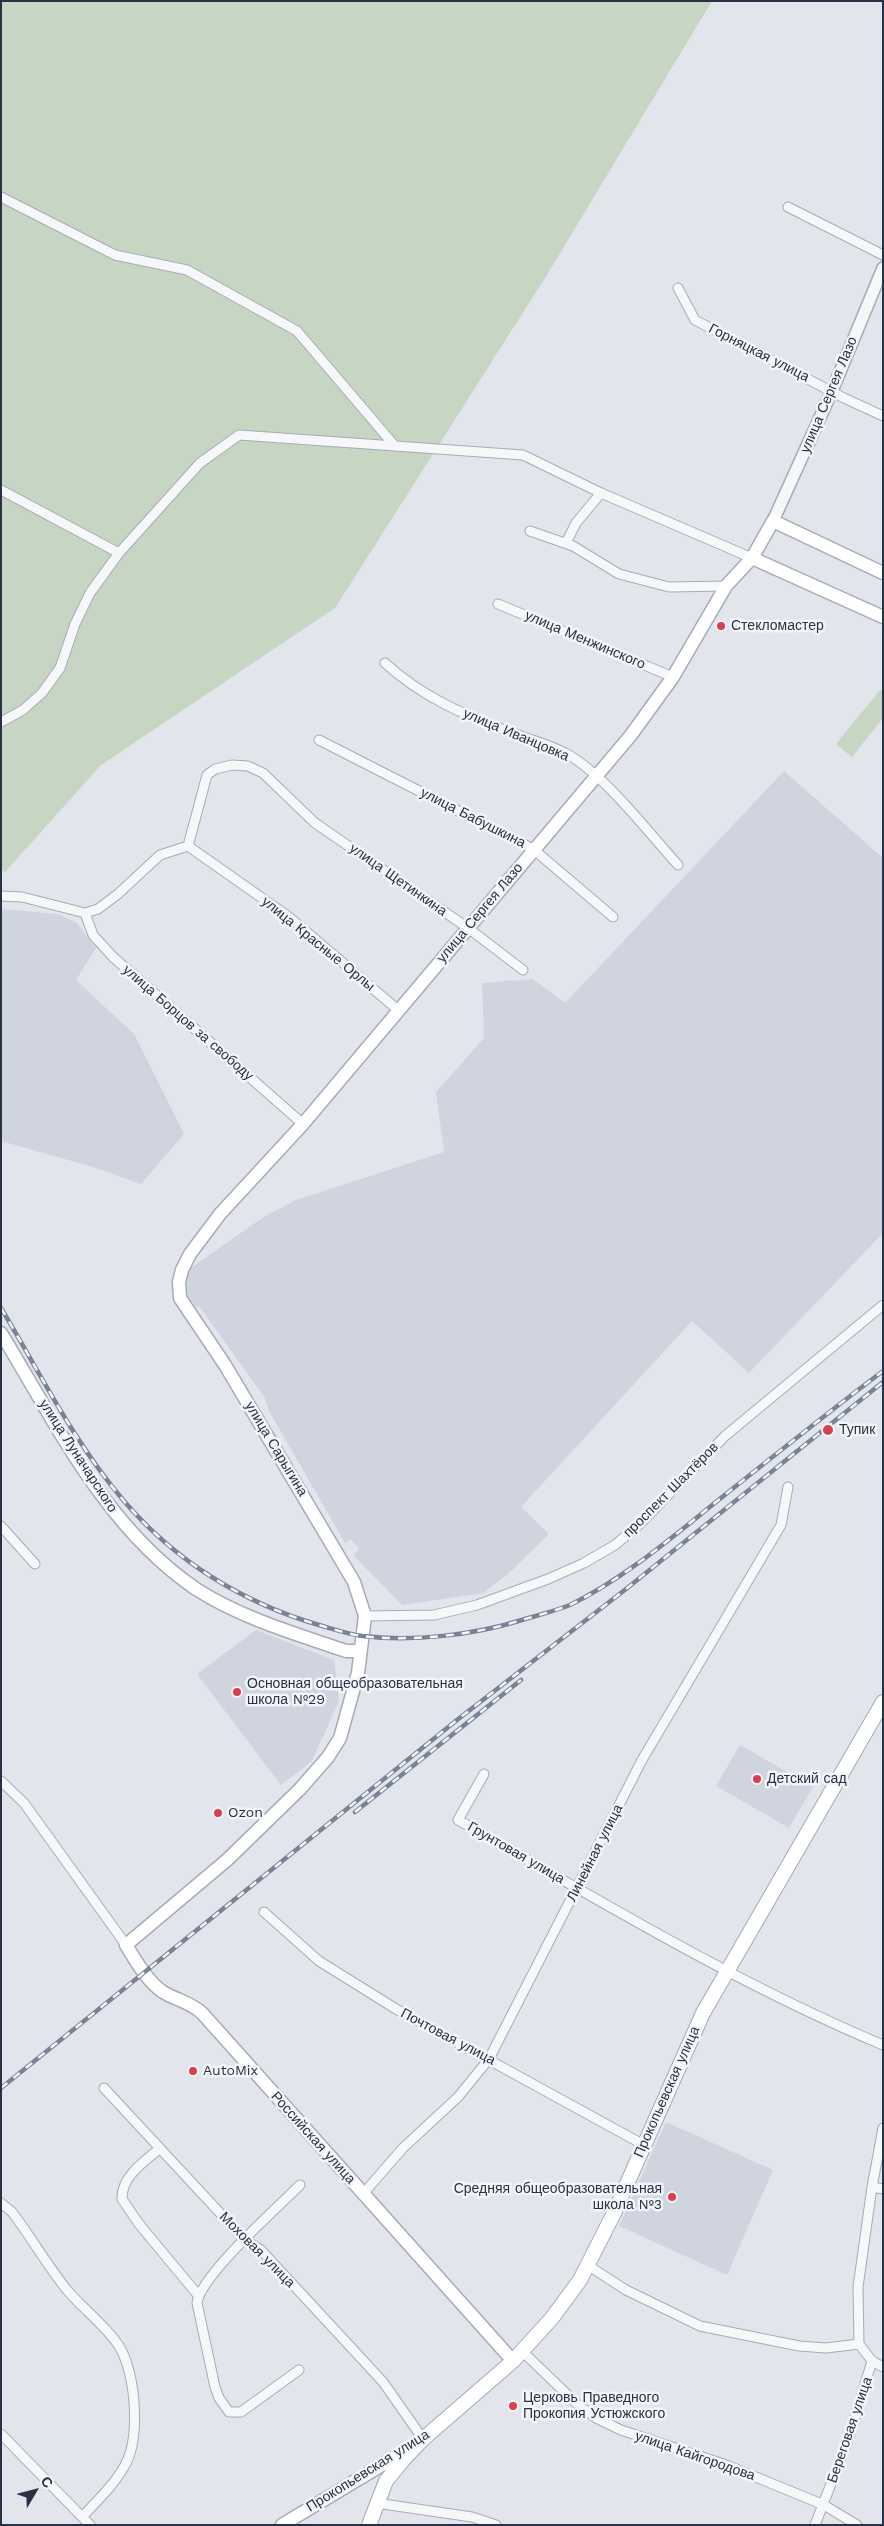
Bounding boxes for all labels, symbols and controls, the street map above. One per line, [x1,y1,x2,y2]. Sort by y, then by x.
street label: Горняцкая улица [706,320,812,386]
street label: улица Сергея Лазо [797,334,861,456]
street label: улица Менжинского [522,607,648,673]
place label: Стекломастер [731,618,824,634]
marker: Стекломастер [715,620,727,632]
street label: улица Иванцовка [461,705,571,765]
street label: улица Бабушкина [418,784,528,852]
street label: улица Щетинкина [346,840,450,920]
street label: улица Сергея Лазо [433,860,527,966]
street label: улица Красные Орлы [258,893,378,995]
street label: улица Борцов за свободу [119,962,257,1084]
street label: улица Луначарского [35,1396,121,1516]
street label: улица Сарыгина [241,1399,311,1499]
place label: Тупик [839,1422,875,1438]
marker: Тупик [821,1423,835,1437]
street label: проспект Шахтёров [620,1439,722,1541]
place label: Основная общеобразовательная школа №29 [247,1676,463,1708]
marker: Основная общеобразовательная школа №29 [231,1686,243,1698]
place label: Детский сад [767,1771,847,1787]
marker: Детский сад [751,1773,763,1785]
street label: Линейная улица [563,1802,627,1904]
place label: Ozon [228,1805,263,1821]
marker: Ozon [212,1807,224,1819]
street label: Грунтовая улица [465,1818,567,1888]
street label: Почтовая улица [398,2005,498,2069]
street label: Прокопьевская улица [631,2024,703,2160]
place label: AutoMix [203,2063,258,2079]
marker: AutoMix [187,2065,199,2077]
street label: Российская улица [267,2088,359,2188]
place label: Средняя общеобразовательная школа №3 [454,2181,662,2214]
marker: Средняя общеобразовательная школа №3 [666,2191,678,2203]
street label: Моховая улица [216,2209,298,2291]
street label: Береговая улица [824,2375,876,2485]
place label: Церковь Праведного Прокопия Устюжского [523,2390,665,2422]
marker: Церковь Праведного Прокопия Устюжского [507,2400,519,2412]
street label: Прокопьевская улица [303,2426,433,2516]
street label: улица Кайгородова [633,2428,757,2484]
north arrow [10,2466,60,2516]
text: С [38,2473,56,2491]

